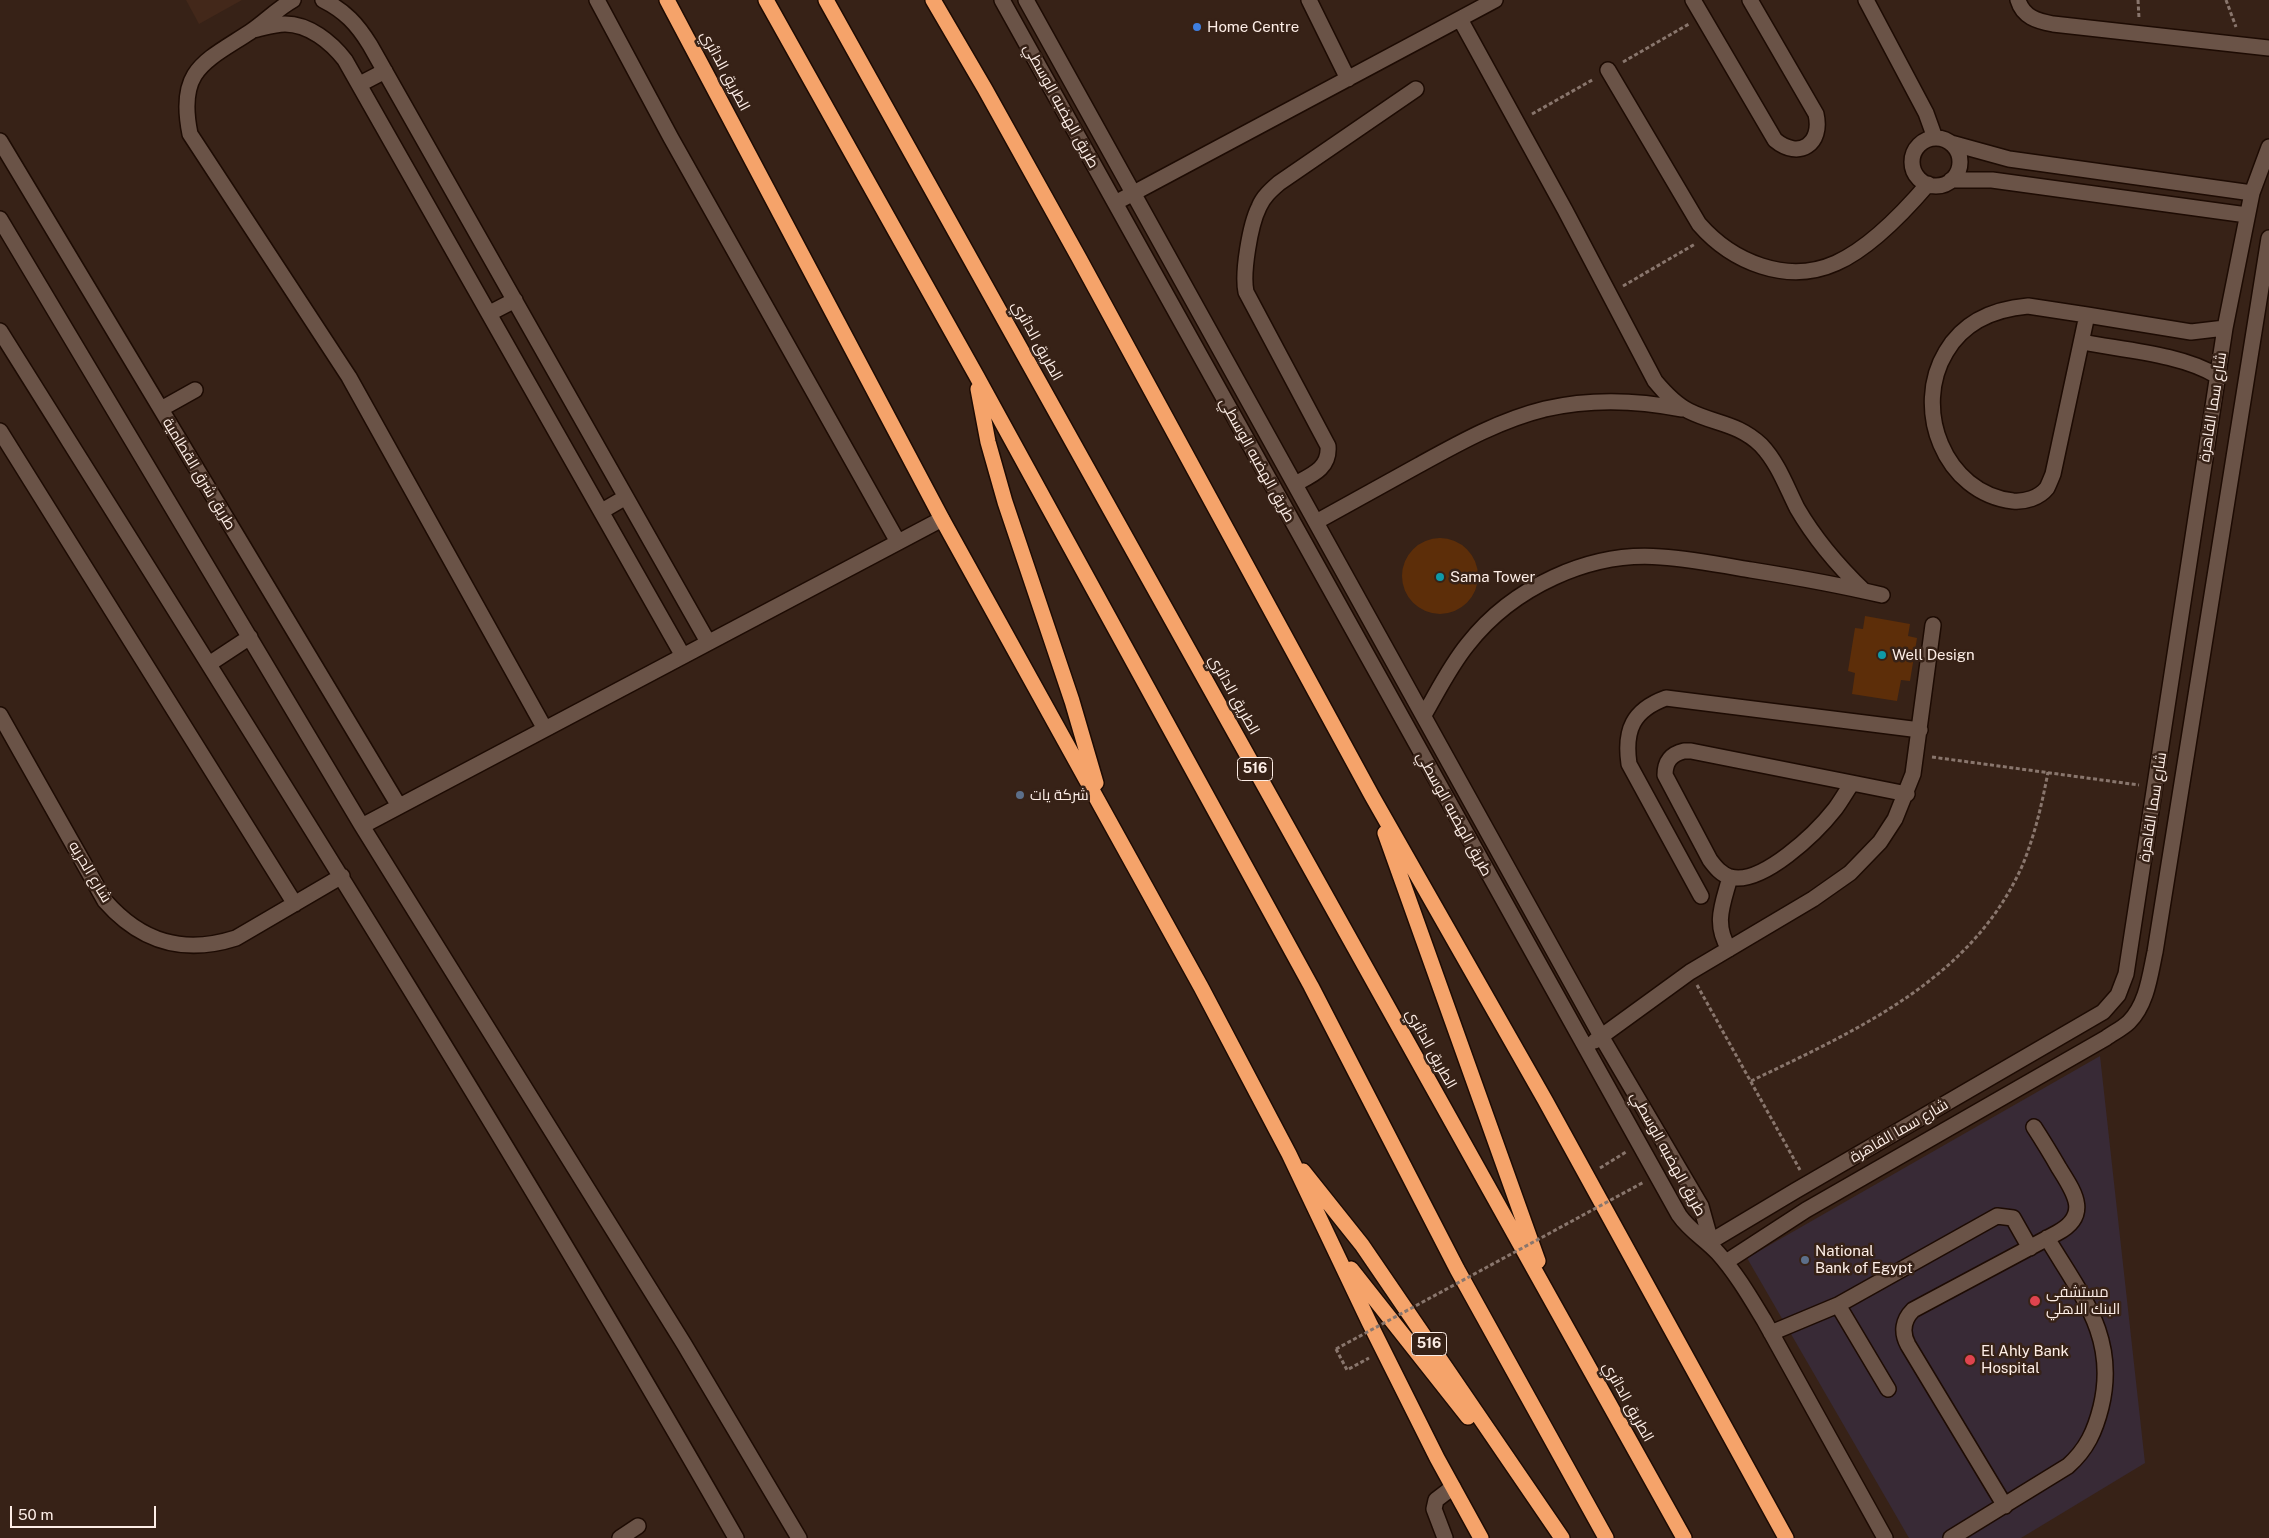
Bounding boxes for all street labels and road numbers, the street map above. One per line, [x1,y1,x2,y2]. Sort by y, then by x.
street label: الطريق الدائري [696,28,754,114]
street label: طريق الهضبه الوسطي [1019,41,1103,171]
street label: الطريق الدائري [1008,298,1066,384]
street label: شارع سما القاهرة [2195,351,2231,463]
street label: طريق الهضبه الوسطي [1215,395,1299,525]
street label: طريق شرق القطامية [159,415,239,533]
street label: الطريق الدائري [1205,652,1263,738]
street label: طريق الهضبه الوسطي [1412,749,1496,879]
street label: شارع سما القاهرة [2135,751,2171,863]
road number: 516 [1238,758,1272,781]
street label: شارع الحريه [65,838,115,906]
street label: الطريق الدائري [1402,1006,1460,1092]
street label: طريق الهضبه الوسطي [1626,1089,1710,1219]
street label: شارع سما القاهرة [1847,1096,1951,1166]
road number: 516 [1412,1332,1446,1356]
street label: الطريق الدائري [1599,1359,1657,1445]

